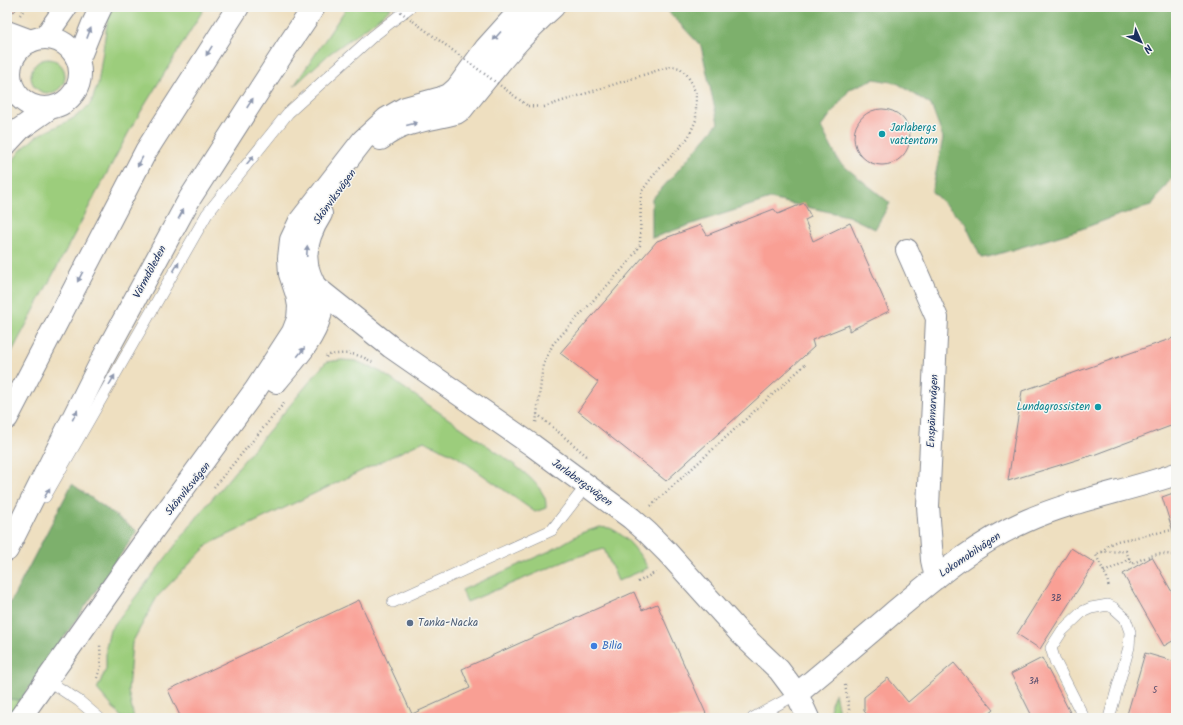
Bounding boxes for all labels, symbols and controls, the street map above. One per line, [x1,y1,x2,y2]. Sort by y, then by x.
north arrow [1121,22,1161,62]
one-way arrow [86,27,92,39]
one-way arrow [492,31,502,41]
text: N [1139,40,1156,57]
one-way arrow [205,46,212,57]
one-way arrow [247,98,254,109]
place label: Jarlabergs vattentorn [890,119,938,150]
one-way arrow [406,120,418,126]
marker: Jarlabergs vattentorn [877,129,887,139]
one-way arrow [245,155,254,166]
one-way arrow [137,156,144,168]
street label: Skönviksvägen [309,165,361,229]
one-way arrow [178,208,185,219]
street label: Värmdöleden [128,242,172,302]
one-way arrow [304,244,310,257]
one-way arrow [173,261,180,273]
one-way arrow [77,271,84,283]
one-way arrow [296,346,305,357]
one-way arrow [108,374,115,386]
street label: Enspännarvägen [922,374,944,448]
place label: Lundagrossisten [1017,398,1090,416]
marker: Lundagrossisten [1093,402,1103,412]
one-way arrow [71,409,78,421]
street label: Jarlabergsvägen [548,455,617,512]
street label: Skönviksvägen [161,458,215,520]
one-way arrow [44,487,51,499]
street label: Lokomobilvägen [935,527,1005,583]
house number: 3B [1051,591,1062,606]
place label: Tanka-Nacka [418,614,478,632]
marker: Tanka-Nacka [405,618,415,628]
place label: Bilia [602,637,622,655]
marker: Bilia [589,641,599,651]
house number: 3A [1029,674,1040,689]
house number: 5 [1153,683,1159,698]

